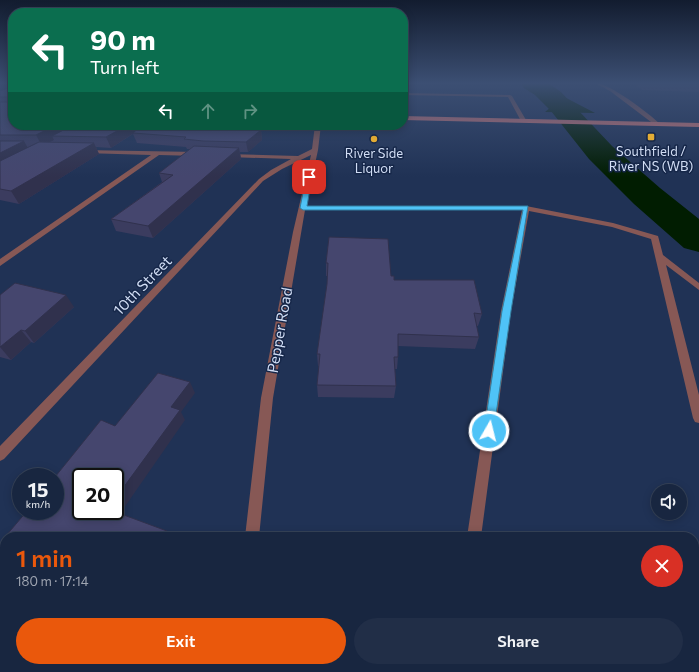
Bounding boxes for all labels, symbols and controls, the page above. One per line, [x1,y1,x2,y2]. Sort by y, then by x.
text: 90 m [90,22,156,56]
icon: left [24,24,76,76]
text: Turn left [90,56,159,78]
icon: left [155,100,177,122]
icon: ahead [197,100,219,122]
icon: right [239,100,261,122]
marker: Southfield / River NS (WB) [646,132,656,142]
marker: River Side Liquor [369,134,379,144]
place label: Southfield / River NS (WB) [609,143,693,174]
place label: River Side Liquor [345,145,403,176]
pin [292,160,326,194]
icon: arrive [298,166,320,188]
street label: 10th Street [109,251,175,319]
street label: Pepper Road [263,286,295,374]
position arrow [468,410,510,452]
speed limit sign: 20 [72,468,124,520]
text: 15 [28,477,48,501]
map controls [651,484,687,520]
button: sound [651,484,687,520]
text: km/h [26,498,50,510]
text: 1 min [16,543,73,572]
button: close [641,545,683,587]
text: 180 m · 17:14 [16,573,89,589]
button: Exit [16,618,346,664]
button: Share [354,618,683,664]

